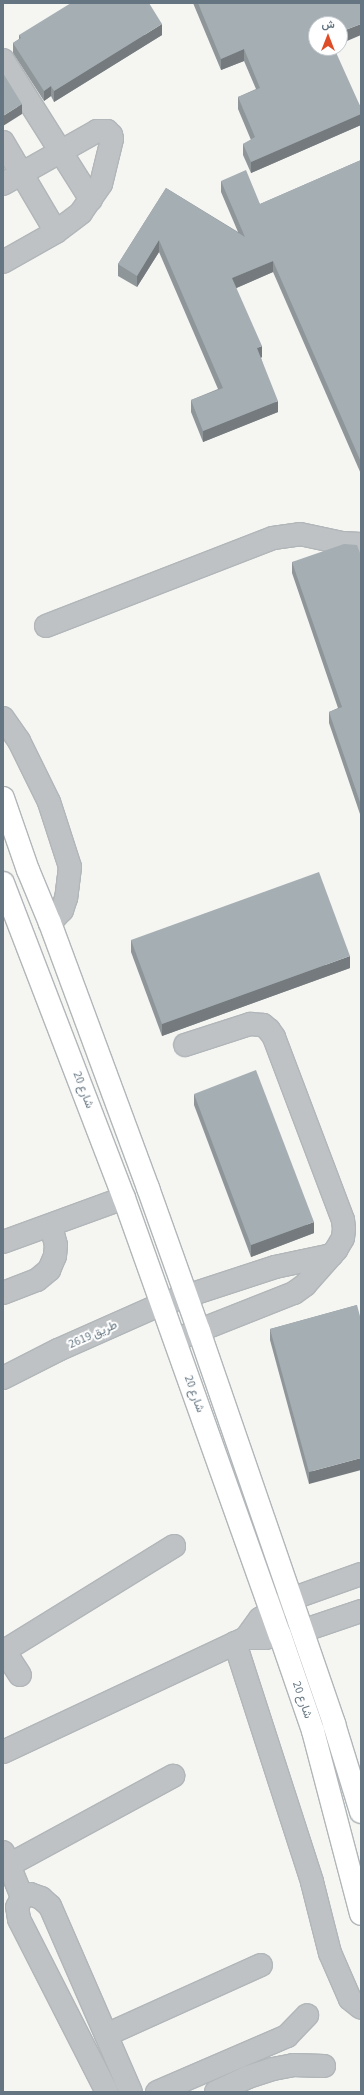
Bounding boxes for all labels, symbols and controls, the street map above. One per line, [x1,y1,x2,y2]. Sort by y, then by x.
north arrow [308,16,348,56]
text: ش [321,17,335,32]
street label: شارع 20 [69,1069,97,1111]
street label: طريق 2619 [66,1318,120,1352]
street label: شارع 20 [181,1373,207,1415]
street label: شارع 20 [289,1679,315,1721]

